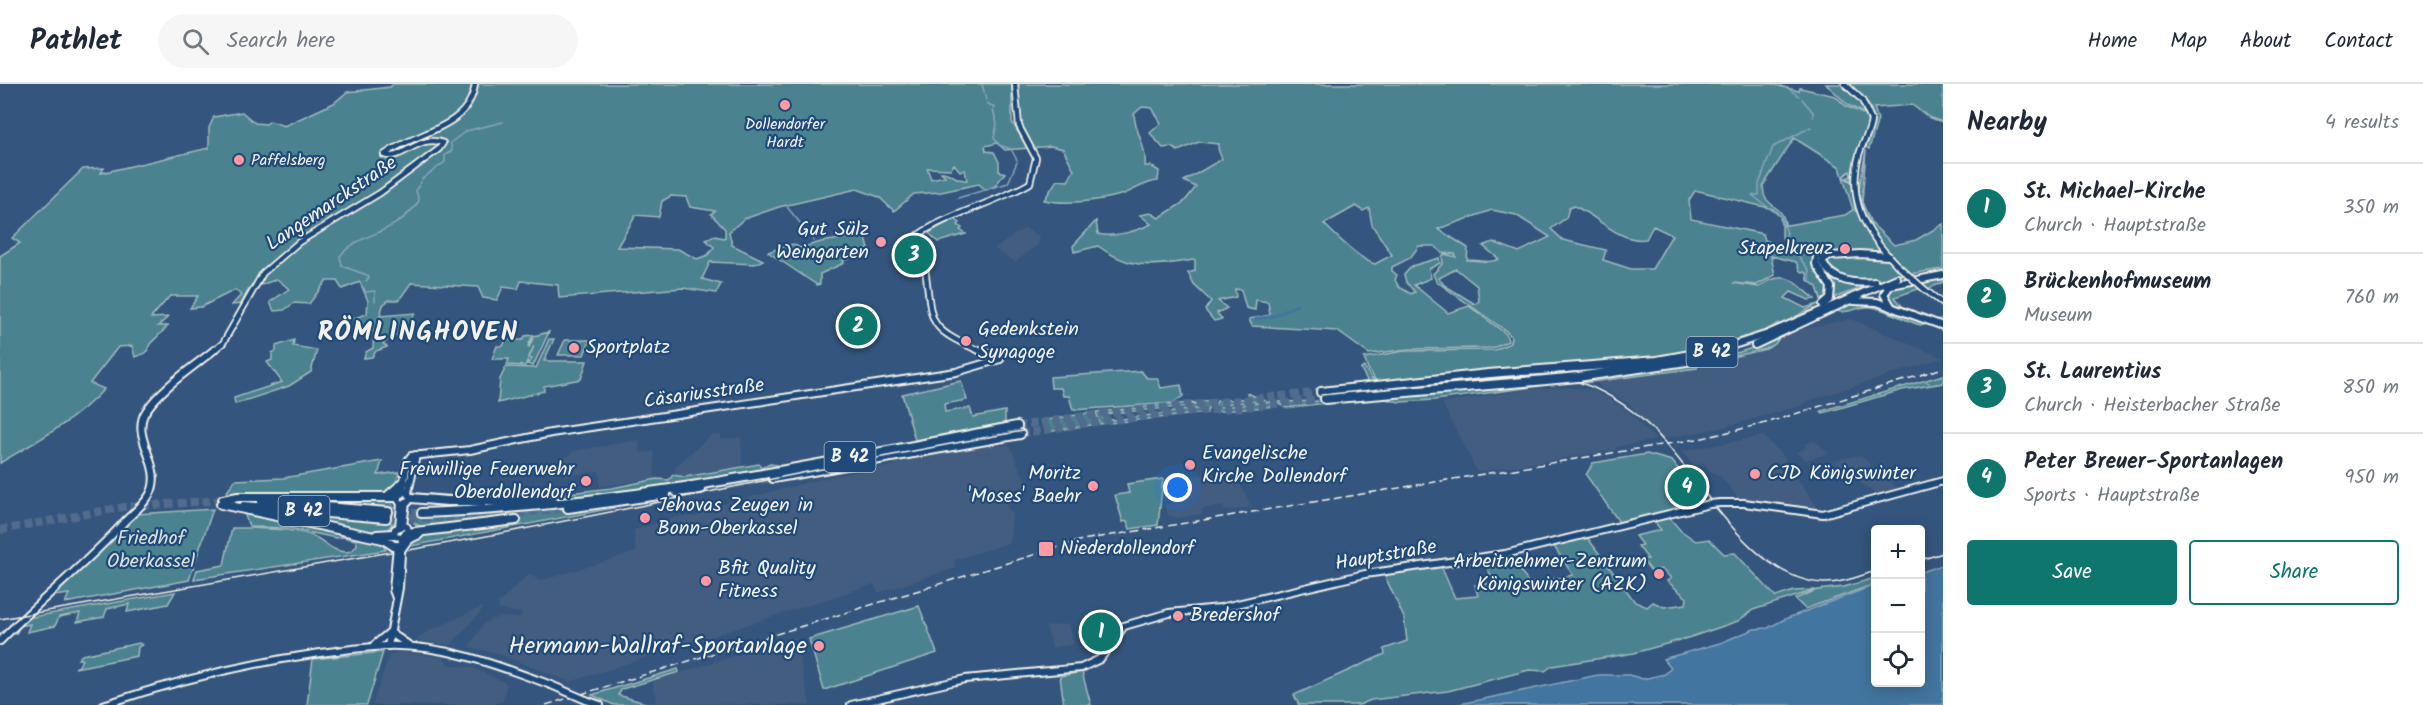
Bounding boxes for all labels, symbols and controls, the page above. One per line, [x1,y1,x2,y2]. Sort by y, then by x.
search box [158,14,578,68]
text: Pathlet [30,19,122,64]
text: Search here [227,24,335,59]
icon: search [179,25,212,58]
text: Home [2088,25,2137,58]
text: Map [2170,25,2207,58]
text: About [2240,25,2291,58]
text: Contact [2324,25,2393,58]
marker: Dollendorfer Hardt [778,98,792,112]
text: Nearby [1967,102,2047,144]
text: 4 results [2325,107,2399,139]
place label: Dollendorfer Hardt [745,112,827,155]
place label: Paffelsberg [251,148,326,173]
street label: Langemarckstraße [260,148,404,260]
marker: Paffelsberg [232,153,246,167]
text: St. Michael-Kirche [2024,175,2206,210]
text: 1 [1983,192,1990,224]
text: 350 m [2343,192,2399,224]
text: Church · Hauptstraße [2024,210,2206,242]
place label: Gut Sülz Weingarten [776,214,869,269]
pin: 3 [894,232,934,278]
place label: Stapelkreuz [1738,233,1833,265]
marker: Gut Sülz Weingarten [874,235,888,249]
marker: Stapelkreuz [1838,242,1852,256]
text: Brückenhofmuseum [2024,265,2211,300]
text: 2 [1981,282,1992,314]
text: 760 m [2345,282,2399,314]
text: Museum [2024,300,2092,332]
pin: 2 [838,304,878,348]
district label: RÖMLINGHOVEN [317,312,519,354]
place label: Gedenkstein Synagoge [978,314,1079,369]
place label: Sportplatz [586,332,670,364]
marker: Gedenkstein Synagoge [959,334,973,348]
road number: B 42 [1686,337,1738,367]
marker: Sportplatz [567,341,581,355]
text: St. Laurentius [2024,355,2161,390]
street label: Cäsariusstraße [641,370,767,418]
text: 3 [1981,372,1992,404]
text: 850 m [2342,372,2399,404]
text: Church · Heisterbacher Straße [2024,390,2281,422]
place label: Evangelische Kirche Dollendorf [1202,438,1349,493]
road number: B 42 [824,442,876,472]
text: Peter Breuer-Sportanlagen [2024,445,2283,480]
place label: Freiwillige Feuerwehr Oberdollendorf [399,454,576,509]
place label: Moritz 'Moses' Baehr [968,458,1082,513]
marker: Evangelische Kirche Dollendorf [1183,458,1197,472]
place label: CJD Königswinter [1767,458,1917,490]
text: 4 [1981,462,1992,494]
text: 950 m [2345,462,2399,494]
pin: 4 [1668,464,1706,510]
marker: CJD Königswinter [1748,467,1762,481]
your location [1163,473,1192,502]
marker: Freiwillige Feuerwehr Oberdollendorf [579,474,593,488]
marker: Moritz 'Moses' Baehr [1086,479,1100,493]
text: Sports · Hauptstraße [2024,480,2200,512]
place label: Jehovas Zeugen in Bonn-Oberkassel [657,490,813,545]
road number: B 42 [278,496,330,526]
marker: Jehovas Zeugen in Bonn-Oberkassel [638,511,652,525]
park label: Friedhof Oberkassel [107,523,195,578]
map controls [1871,525,1925,687]
button: + [1871,525,1925,579]
street label: Hauptstraße [1333,531,1439,581]
place label: Niederdollendorf [1060,533,1197,565]
marker: Niederdollendorf [1037,540,1055,558]
button: Save [1967,540,2177,605]
button: Share [2189,540,2399,605]
place label: Arbeitnehmer-Zentrum Königswinter (AZK) [1453,546,1647,601]
place label: Bfit Quality Fitness [718,553,816,608]
marker: Arbeitnehmer-Zentrum Königswinter (AZK) [1652,567,1666,581]
marker: Bfit Quality Fitness [699,574,713,588]
button: − [1871,579,1925,633]
place label: Bredershof [1190,600,1282,632]
marker: Bredershof [1171,609,1185,623]
pin: 1 [1082,610,1120,654]
place label: Hermann-Wallraf-Sportanlage [508,627,807,666]
button: locate [1871,633,1925,687]
marker: Hermann-Wallraf-Sportanlage [812,639,826,653]

